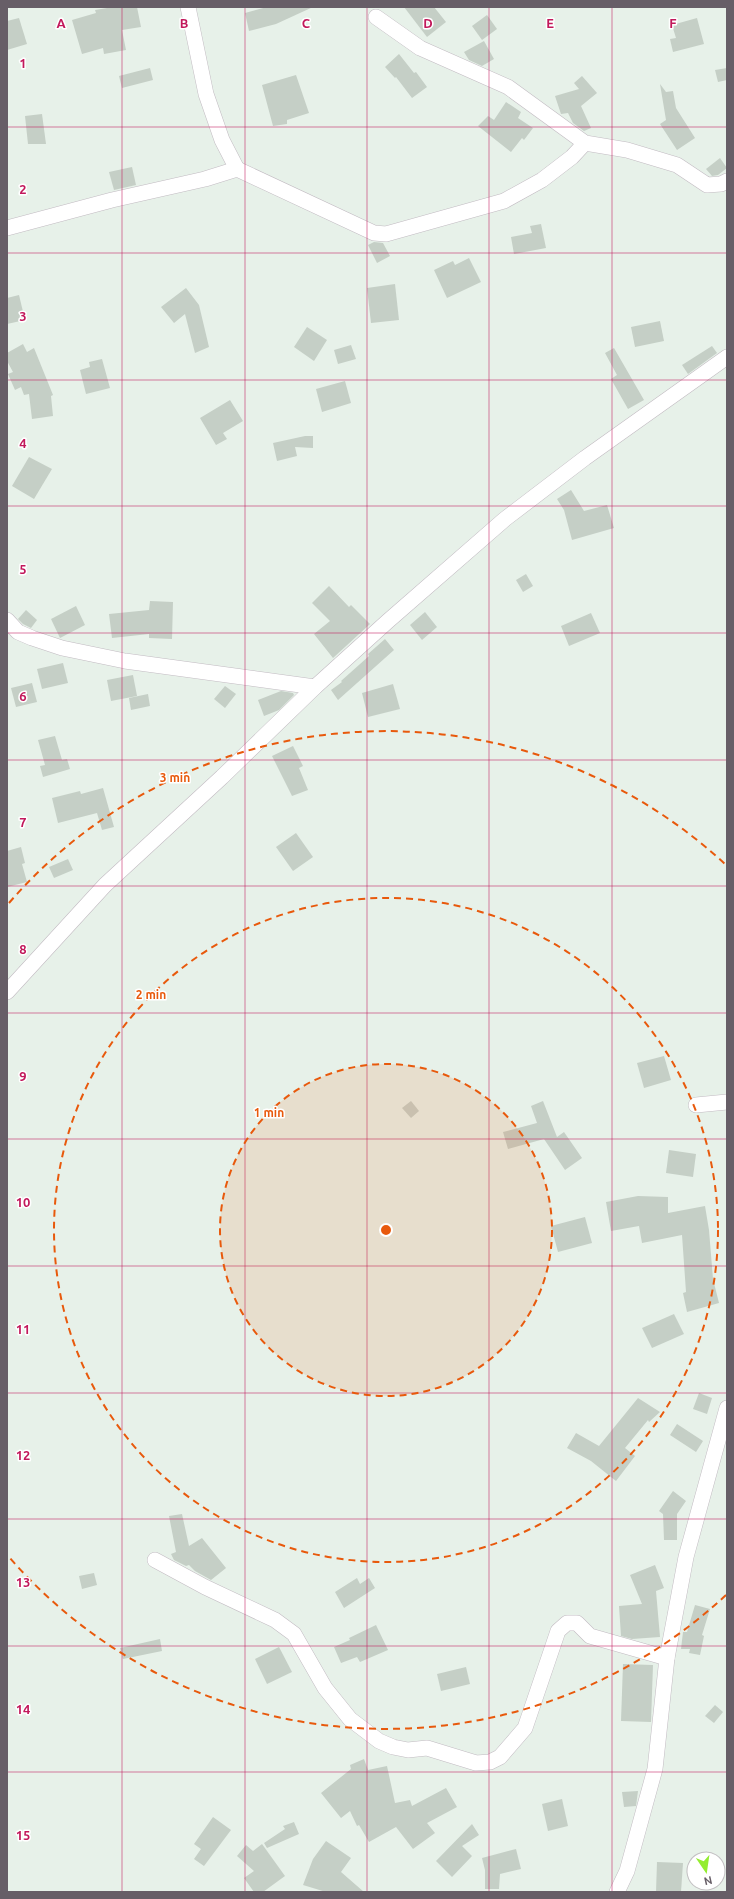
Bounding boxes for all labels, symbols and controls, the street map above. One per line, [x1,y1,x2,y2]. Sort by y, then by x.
text: A [56,16,66,30]
text: B [180,16,189,30]
text: C [302,16,311,30]
text: D [423,16,433,30]
text: E [546,16,554,30]
text: F [669,16,677,30]
text: 1 [19,56,27,70]
text: 2 [19,182,27,196]
text: 3 [19,309,27,323]
text: 4 [19,436,27,450]
text: 5 [19,562,27,576]
text: 6 [19,689,27,703]
text: 3 min [160,771,190,784]
text: 7 [19,815,27,829]
text: 8 [19,942,27,956]
text: 2 min [136,988,166,1001]
text: 9 [19,1069,27,1083]
text: 1 min [254,1106,284,1119]
text: 10 [16,1195,30,1209]
centre of rings [379,1223,393,1237]
text: 11 [16,1322,30,1336]
text: 12 [16,1448,30,1462]
text: 13 [16,1575,30,1589]
text: 14 [16,1702,30,1716]
text: 15 [16,1828,30,1842]
north arrow [686,1851,726,1891]
text: N [703,1874,714,1888]

